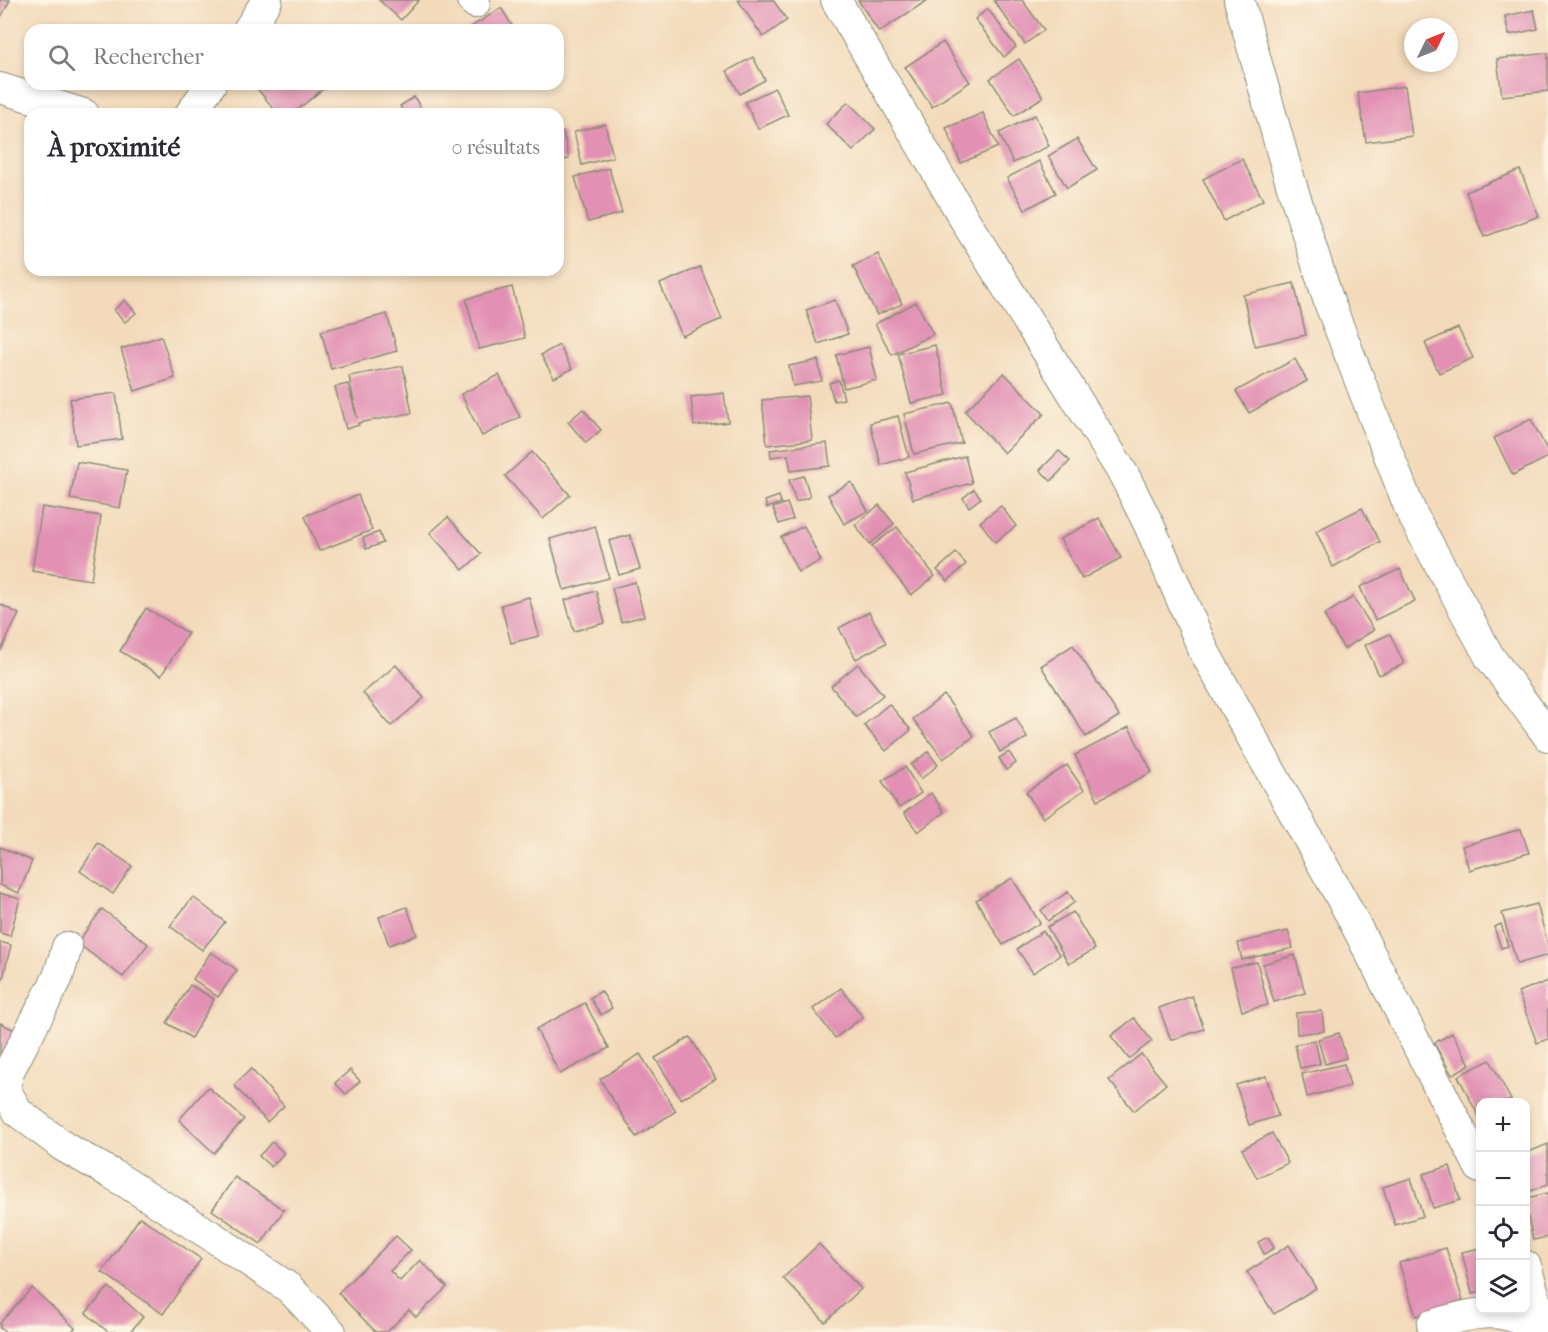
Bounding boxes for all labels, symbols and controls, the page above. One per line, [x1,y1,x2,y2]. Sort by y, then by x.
north arrow [1404,18,1458,72]
search box [24,24,564,90]
icon: search [45,41,78,74]
text: Rechercher [93,44,204,70]
text: À proximité [48,132,180,163]
text: 0 résultats [451,136,540,159]
map controls [1476,1098,1530,1314]
button: + [1476,1098,1530,1152]
button: − [1476,1152,1530,1206]
button: locate [1476,1206,1530,1260]
button: layers [1476,1260,1530,1314]

